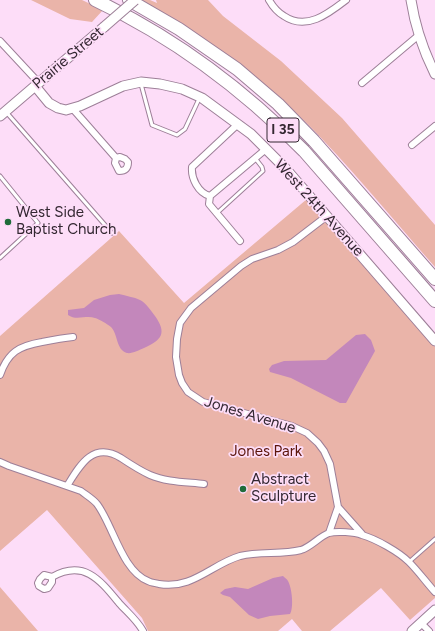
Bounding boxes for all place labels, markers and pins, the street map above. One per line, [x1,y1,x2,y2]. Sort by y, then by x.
place label: West Side Baptist Church [16,204,116,239]
marker: West Side Baptist Church [3,217,13,227]
place label: Abstract Sculpture [251,471,316,506]
marker: Abstract Sculpture [238,484,248,494]

